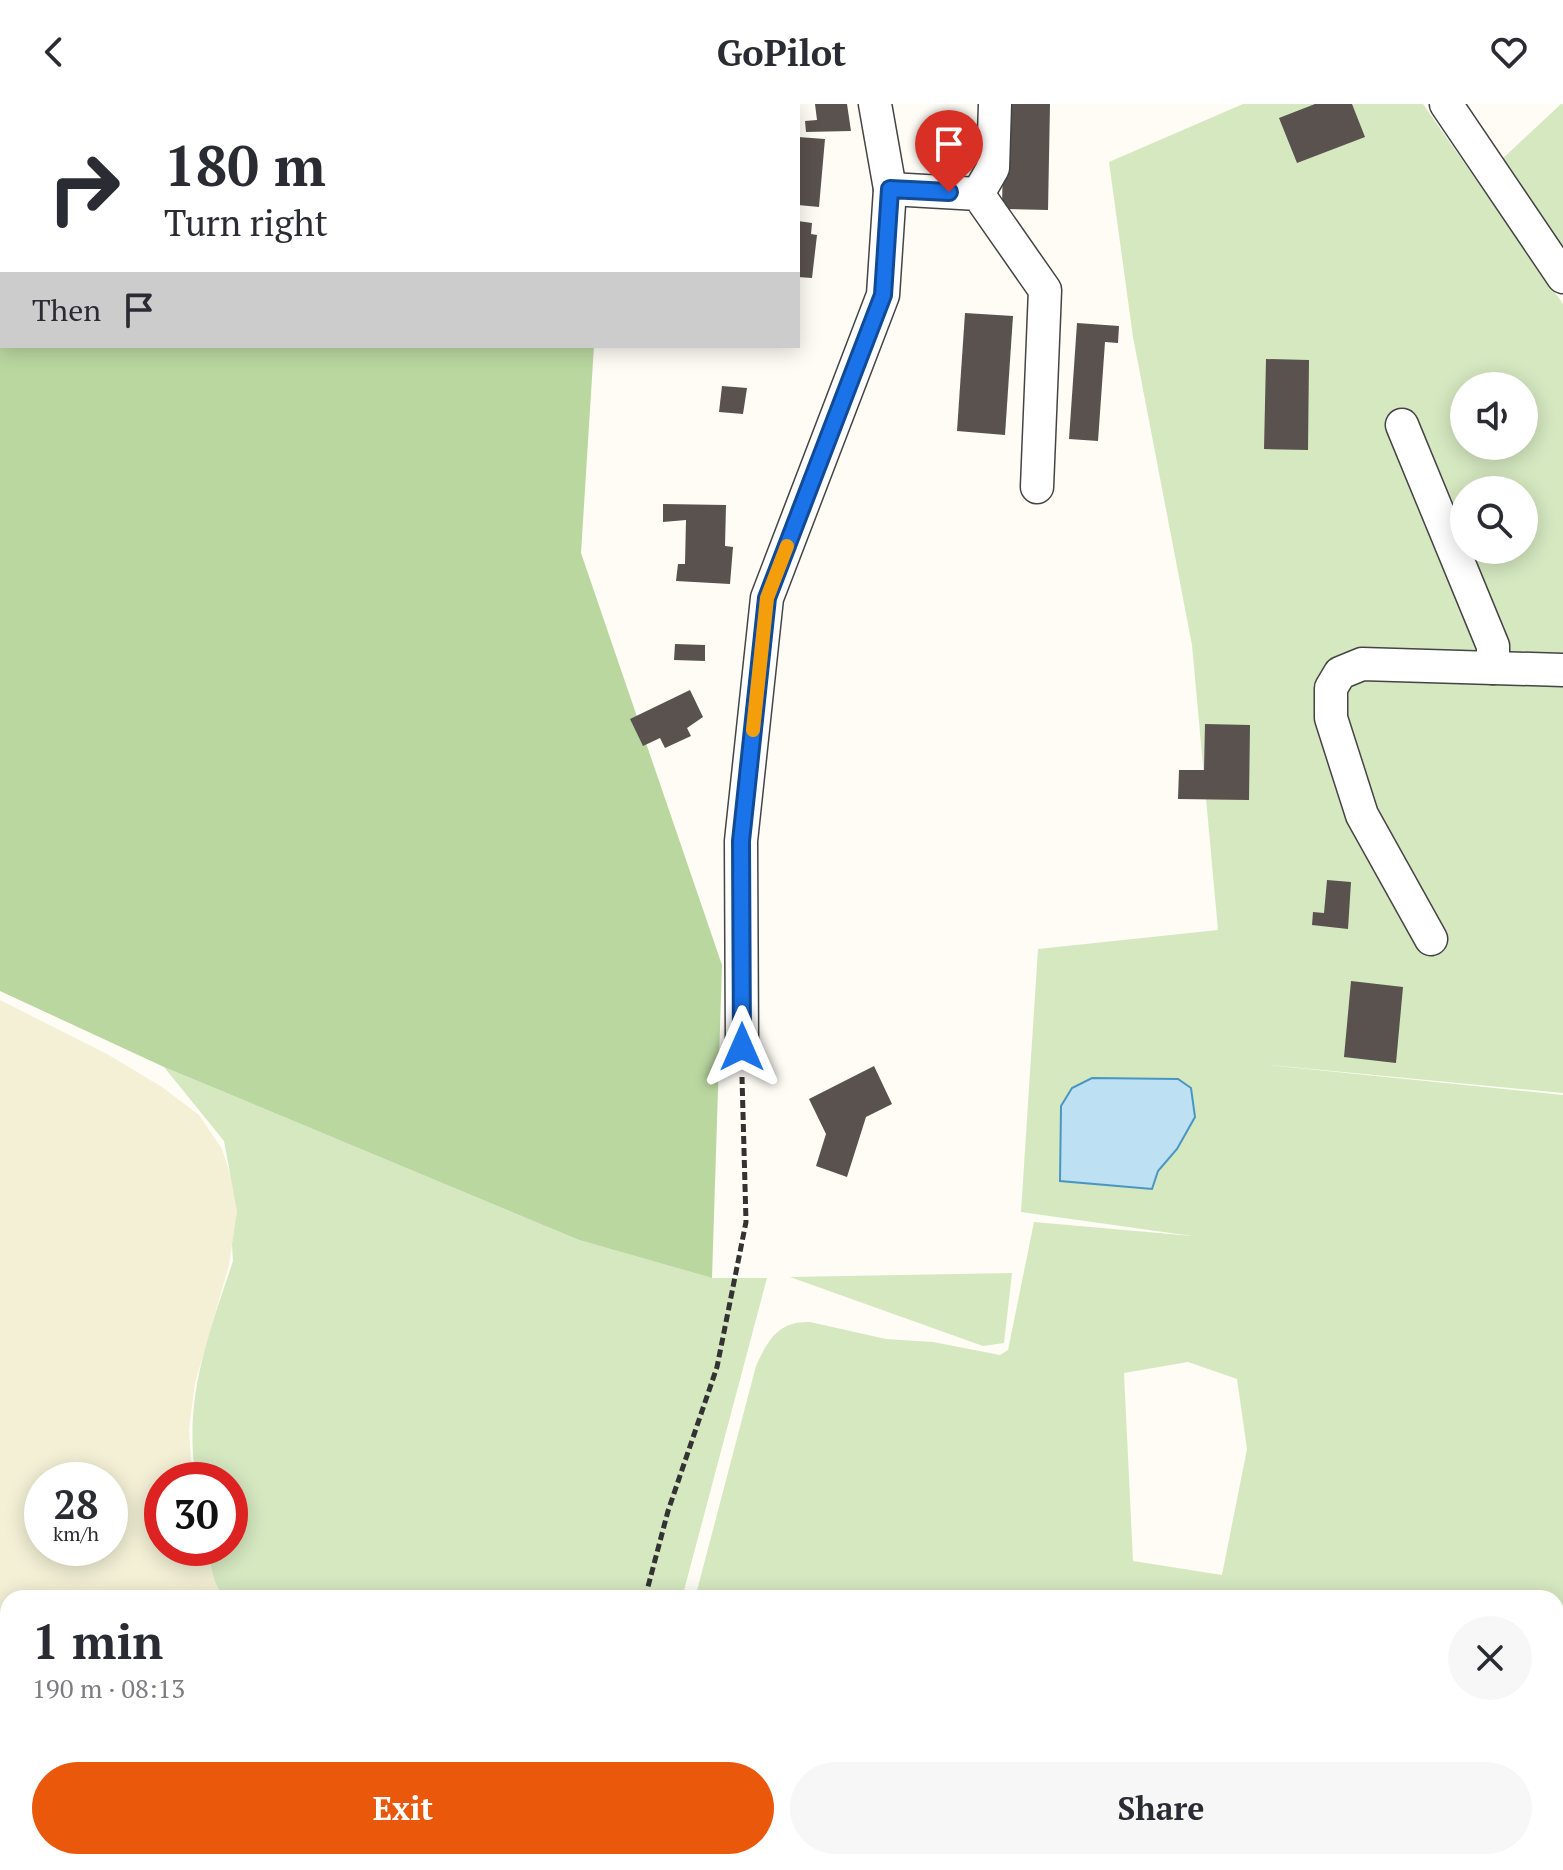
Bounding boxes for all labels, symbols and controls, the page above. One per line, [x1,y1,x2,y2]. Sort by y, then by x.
text: GoPilot [717,29,846,76]
icon: back [32,30,76,74]
icon: heart [1487,30,1531,74]
pin [915,110,983,192]
icon: arrive [927,122,971,166]
text: 180 m [164,128,326,202]
icon: right [32,136,136,240]
text: Turn right [164,199,328,246]
icon: arrive [117,288,161,332]
text: Then [32,290,101,330]
map controls [1450,372,1538,564]
button: sound [1450,372,1538,460]
button: search [1450,476,1538,564]
position arrow [700,1005,784,1089]
speed limit sign: 30 [144,1462,248,1566]
text: 28 [53,1477,99,1530]
text: km/h [53,1520,99,1547]
text: 1 min [32,1609,163,1673]
button: close [1448,1616,1532,1700]
text: 190 m · 08:13 [32,1671,185,1705]
button: Exit [32,1762,774,1854]
button: Share [790,1762,1532,1854]

